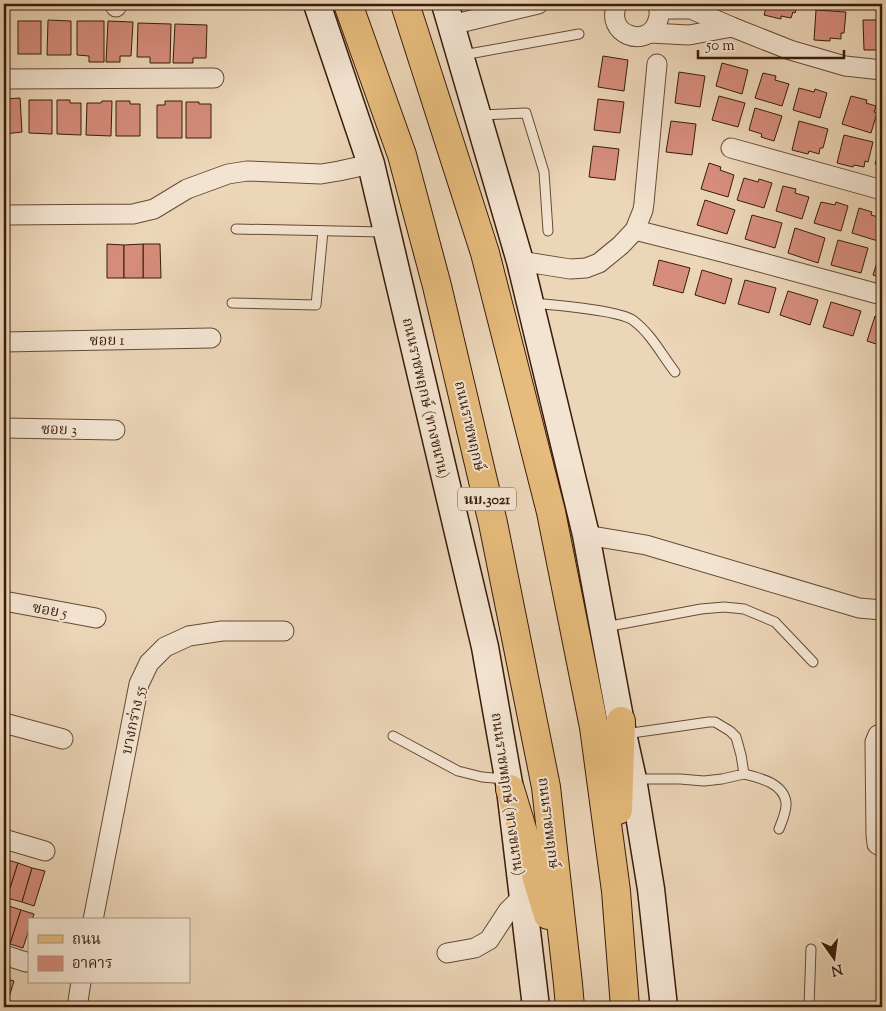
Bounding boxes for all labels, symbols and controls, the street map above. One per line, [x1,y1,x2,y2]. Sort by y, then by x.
scale bar [698,28,845,60]
text: 50 m [705,36,735,57]
street label: ถนนราชพฤกษ์ (ทางขนาน) [396,316,454,481]
street label: ซอย 1 [89,331,125,352]
street label: ถนนราชพฤกษ์ [448,379,490,474]
street label: ซอย 3 [41,420,77,441]
road number: นบ.3021 [458,488,516,510]
street label: ซอย 5 [31,598,69,625]
street label: บางกร่าง 55 [117,684,152,756]
street label: ถนนราชพฤกษ์ (ทางขนาน) [485,711,529,877]
street label: ถนนราชพฤกษ์ [531,776,565,871]
legend [28,918,190,984]
text: ถนน [72,930,101,951]
north arrow [808,934,858,984]
text: อาคาร [72,954,112,975]
text: N [829,958,845,980]

